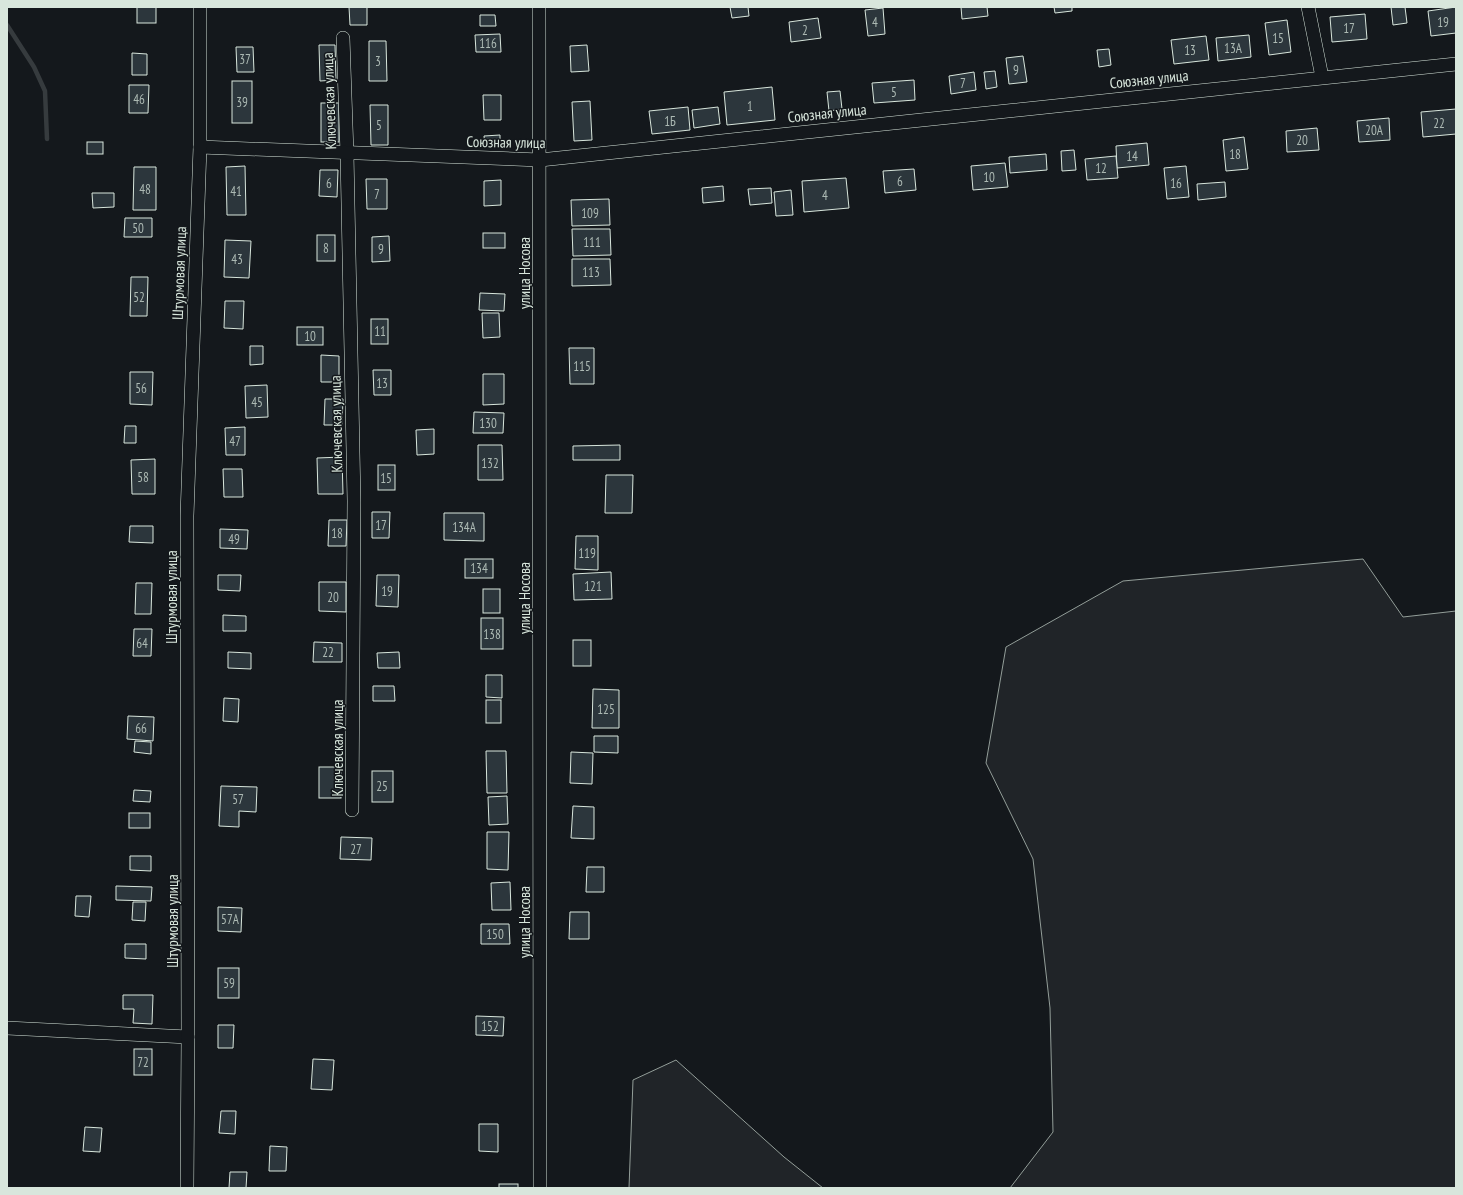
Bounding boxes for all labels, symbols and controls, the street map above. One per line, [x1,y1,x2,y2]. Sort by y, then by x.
house number: 4 [872,14,878,31]
house number: 19 [1437,14,1449,31]
house number: 17 [1343,20,1355,37]
house number: 2 [802,22,808,39]
house number: 15 [1272,30,1284,47]
house number: 116 [479,35,497,52]
house number: 13А [1224,40,1243,57]
house number: 13 [1184,42,1196,59]
house number: 37 [239,51,251,68]
street label: Ключевская улица [318,52,340,150]
house number: 3 [375,53,381,70]
house number: 9 [1013,62,1019,79]
street label: Союзная улица [1109,65,1189,93]
house number: 7 [960,75,966,92]
house number: 5 [891,84,897,101]
house number: 46 [133,91,145,108]
house number: 39 [236,94,248,111]
house number: 1 [747,98,753,115]
street label: Союзная улица [787,99,867,127]
house number: 1Б [664,113,676,130]
house number: 22 [1433,115,1445,132]
house number: 5 [376,117,382,134]
house number: 20А [1365,122,1384,139]
street label: Союзная улица [466,132,546,152]
house number: 20 [1296,132,1308,149]
house number: 18 [1229,146,1241,163]
house number: 14 [1126,148,1138,165]
house number: 12 [1095,160,1107,177]
house number: 10 [983,169,995,186]
house number: 6 [897,173,903,190]
house number: 6 [326,175,332,192]
house number: 16 [1170,175,1182,192]
house number: 48 [139,181,151,198]
house number: 41 [230,183,242,200]
house number: 7 [374,186,380,203]
house number: 4 [822,187,828,204]
house number: 109 [581,205,599,222]
house number: 50 [132,220,144,237]
street label: Штурмовая улица [168,226,190,320]
house number: 111 [583,234,601,251]
street label: улица Носова [515,237,534,309]
house number: 8 [323,240,329,257]
house number: 9 [378,241,384,258]
house number: 43 [231,251,243,268]
house number: 113 [582,264,600,281]
house number: 52 [133,289,145,306]
house number: 11 [374,323,386,340]
house number: 10 [304,328,316,345]
house number: 115 [573,358,591,375]
street label: Ключевская улица [326,375,346,473]
house number: 13 [376,375,388,392]
house number: 56 [135,380,147,397]
house number: 45 [251,394,263,411]
house number: 130 [479,415,497,432]
house number: 47 [229,433,241,450]
house number: 132 [481,455,499,472]
house number: 58 [137,469,149,486]
house number: 15 [380,470,392,487]
house number: 17 [375,517,387,534]
house number: 134А [452,519,477,536]
house number: 18 [331,525,343,542]
house number: 49 [228,531,240,548]
house number: 119 [578,545,596,562]
street label: Штурмовая улица [162,550,181,644]
house number: 134 [470,560,488,577]
street label: улица Носова [515,562,534,634]
house number: 121 [584,578,602,595]
house number: 19 [381,583,393,600]
house number: 20 [327,589,339,606]
house number: 138 [483,626,501,643]
house number: 64 [136,635,148,652]
house number: 22 [322,644,334,661]
street label: Ключевская улица [328,699,347,797]
house number: 125 [597,701,615,718]
house number: 66 [135,720,147,737]
house number: 25 [376,778,388,795]
house number: 57 [232,791,244,808]
house number: 27 [350,841,362,858]
street label: Штурмовая улица [163,874,182,968]
street label: улица Носова [515,886,534,958]
house number: 57А [221,911,240,928]
house number: 150 [486,926,504,943]
house number: 59 [223,975,235,992]
house number: 152 [481,1018,499,1035]
house number: 72 [137,1054,149,1071]

